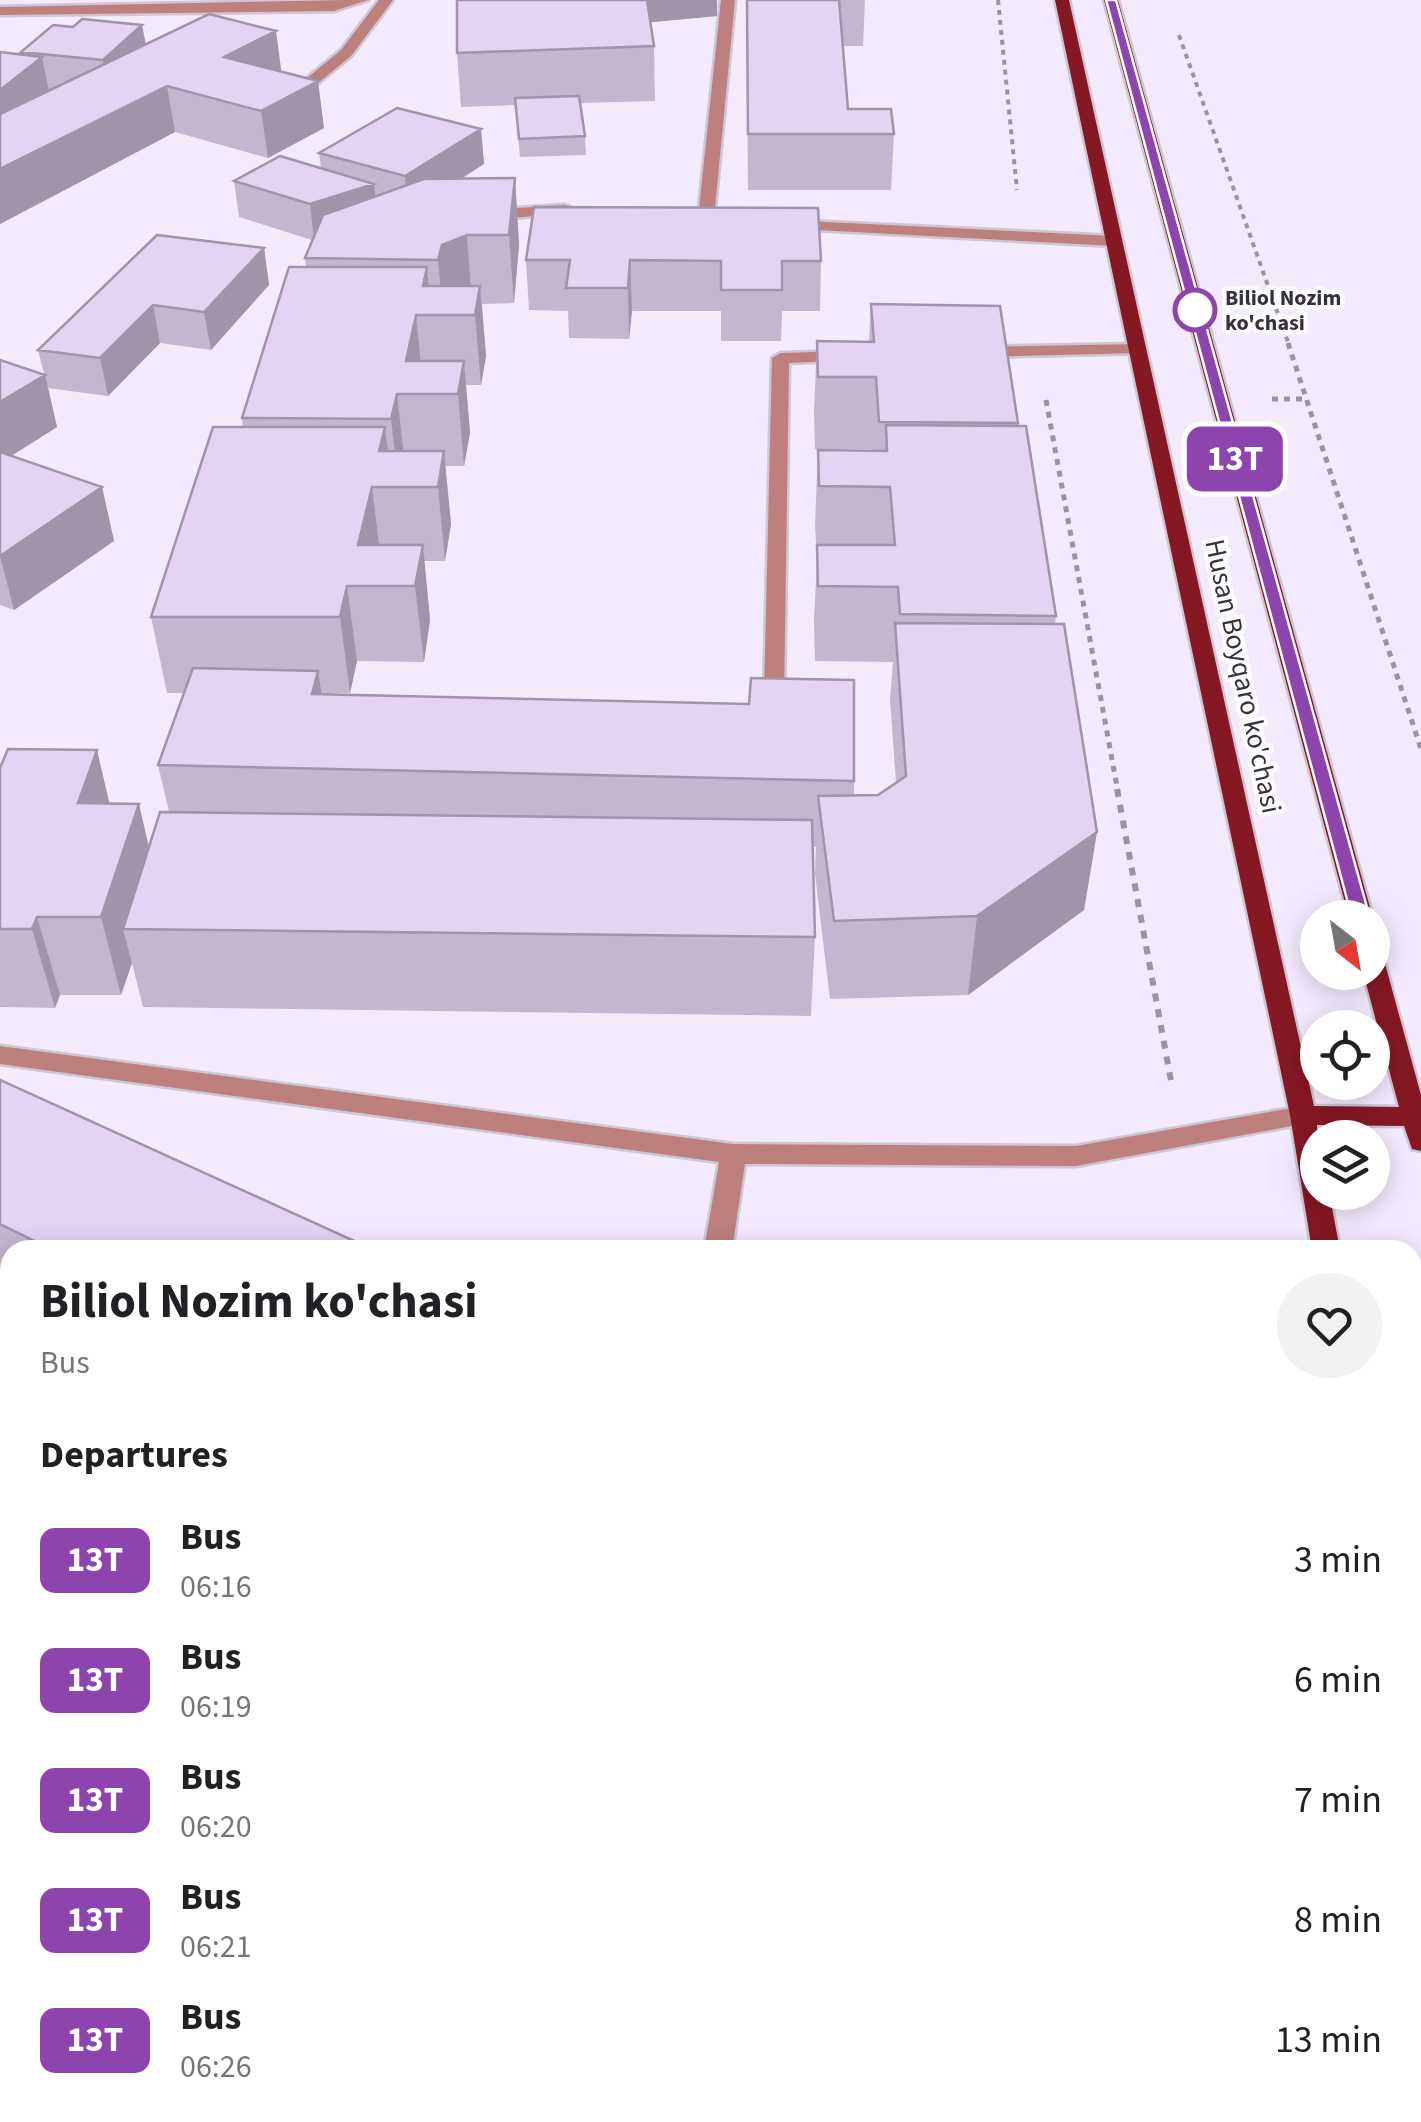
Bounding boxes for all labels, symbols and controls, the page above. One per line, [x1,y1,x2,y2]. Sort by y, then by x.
place label: Biliol Nozim ko'chasi [1225,282,1341,339]
marker: Biliol Nozim ko'chasi [1174,289,1216,331]
line badge: 13Т [1178,426,1292,492]
text: 13Т [1207,434,1263,484]
street label: Husan Boyqaro ko'chasi [1194,535,1292,817]
north arrow [1300,900,1390,990]
map controls [1300,900,1390,1210]
button: locate [1300,1010,1390,1100]
button: layers [1300,1120,1390,1210]
text: Biliol Nozim ko'chasi [40,1268,477,1336]
button: heart [1277,1273,1382,1378]
text: Bus [40,1340,90,1386]
text: Departures [40,1428,228,1482]
text: Bus [180,1510,241,1564]
text: 3 min [1294,1533,1382,1587]
text: 13Т [67,1535,123,1585]
text: 06:16 [180,1564,252,1610]
text: Bus [180,1630,241,1684]
text: 6 min [1294,1653,1382,1707]
text: 13Т [67,1655,123,1705]
text: 06:19 [180,1684,252,1730]
text: Bus [180,1750,241,1804]
text: 7 min [1294,1773,1382,1827]
text: 13Т [67,1775,123,1825]
text: 06:20 [180,1804,252,1850]
text: Bus [180,1870,241,1924]
text: 8 min [1294,1893,1382,1947]
text: 13Т [67,1895,123,1945]
text: 06:21 [180,1924,252,1970]
text: Bus [180,1990,241,2044]
text: 13 min [1275,2013,1382,2067]
text: 13Т [67,2015,123,2065]
text: 06:26 [180,2044,252,2090]

